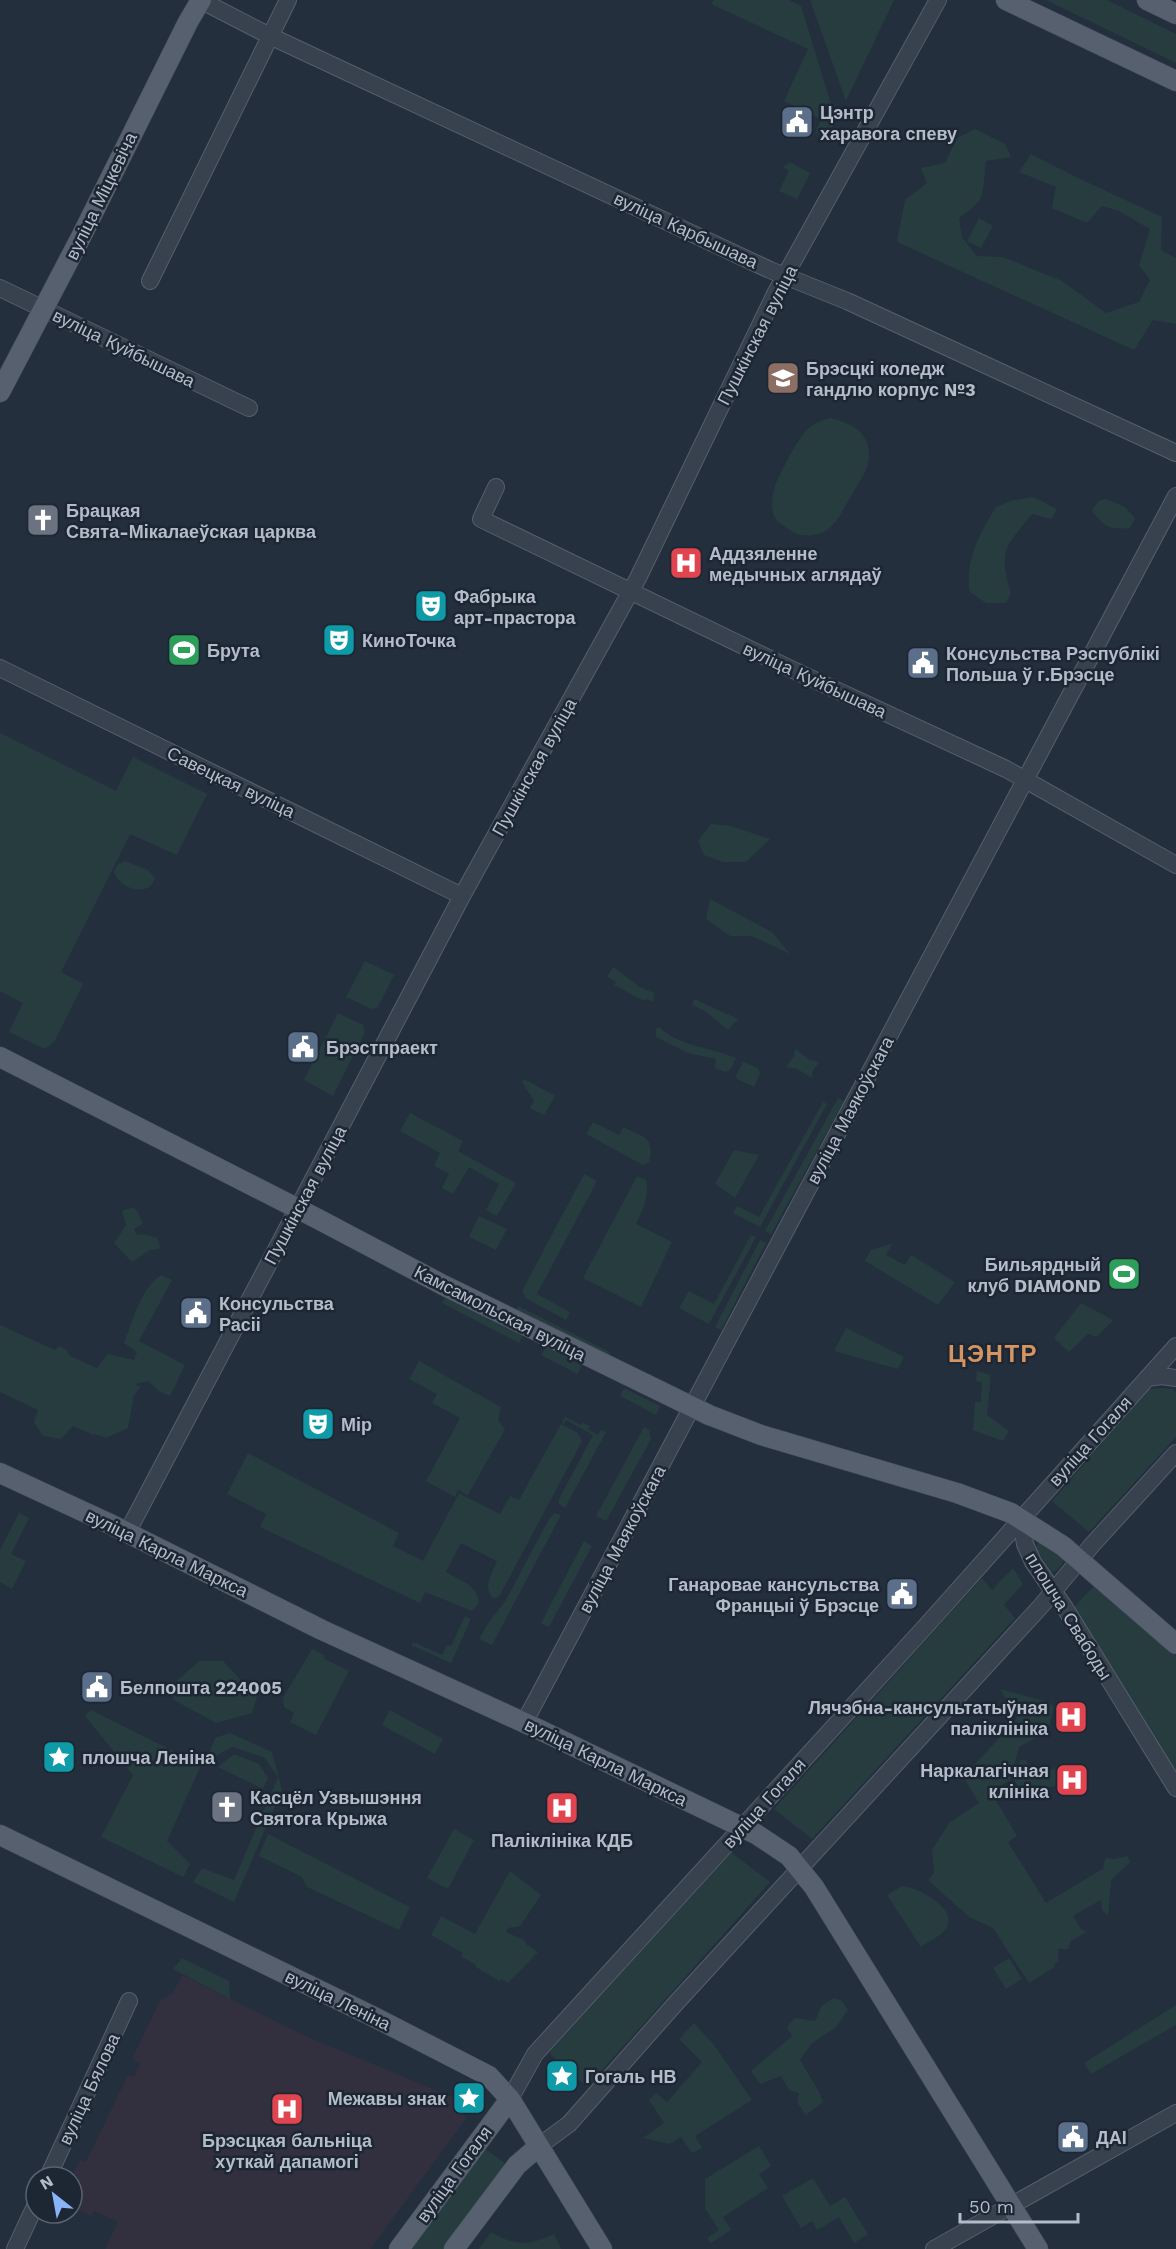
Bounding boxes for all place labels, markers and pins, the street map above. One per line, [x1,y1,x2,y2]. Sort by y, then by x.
place label: Цэнтр харавога спеву [820,102,957,144]
public building icon: Цэнтр харавога спеву [779,104,815,140]
place label: Брэсцкі коледж гандлю корпус №3 [806,358,976,400]
school or university icon: Брэсцкі коледж гандлю корпус №3 [765,360,801,396]
place label: Брацкая Свята-Мікалаеўская царква [66,500,317,542]
church icon: Брацкая Свята-Мікалаеўская царква [25,502,61,538]
place label: Аддзяленне медычных аглядаў [709,543,881,585]
hospital icon: Аддзяленне медычных аглядаў [668,545,704,581]
place label: Фабрыка арт-прастора [454,586,577,628]
theatre icon: Фабрыка арт-прастора [413,588,449,624]
theatre icon: КиноТочка [321,622,357,658]
place label: КиноТочка [362,630,457,651]
sports icon: Брута [166,632,202,668]
place label: Брута [207,640,261,661]
place label: Консульства Рэспублікі Польша ў г.Брэсце [946,643,1160,685]
public building icon: Консульства Рэспублікі Польша ў г.Брэсце [905,645,941,681]
public building icon: Брэстпраект [285,1029,321,1065]
place label: Брэстпраект [326,1037,438,1058]
place label: Бильярдный клуб DIAMOND [968,1254,1101,1296]
sports icon: Бильярдный клуб DIAMOND [1106,1256,1142,1292]
place label: Консульства Расіі [219,1293,335,1335]
public building icon: Консульства Расіі [178,1295,214,1331]
theatre icon: Мір [300,1406,336,1442]
place label: Мір [341,1414,372,1435]
place label: Ганаровае кансульства Францыі ў Брэсце [668,1574,880,1616]
public building icon: Ганаровае кансульства Францыі ў Брэсце [884,1576,920,1612]
public building icon: Белпошта 224005 [79,1669,115,1705]
place label: Белпошта 224005 [120,1677,282,1698]
place label: Лячэбна-кансультатыўная паліклініка [808,1697,1049,1739]
hospital icon: Лячэбна-кансультатыўная паліклініка [1053,1699,1089,1735]
place icon: плошча Леніна [41,1739,77,1775]
place label: плошча Леніна [82,1747,216,1768]
place label: Наркалагічная клініка [920,1760,1050,1802]
hospital icon: Наркалагічная клініка [1054,1762,1090,1798]
place label: Касцёл Узвышэння Святога Крыжа [250,1787,422,1829]
church icon: Касцёл Узвышэння Святога Крыжа [209,1789,245,1825]
hospital icon: Паліклініка КДБ [544,1790,580,1826]
place label: Паліклініка КДБ [491,1830,633,1851]
place icon: Гогаль НВ [544,2058,580,2094]
place label: Гогаль НВ [585,2066,676,2087]
place icon: Межавы знак [451,2080,487,2116]
place label: Межавы знак [328,2088,447,2109]
hospital icon: Брэсцкая бальніца хуткай дапамогі [269,2091,305,2127]
public building icon: ДАІ [1055,2119,1091,2155]
place label: ДАІ [1096,2127,1127,2148]
place label: Брэсцкая бальніца хуткай дапамогі [202,2130,373,2172]

